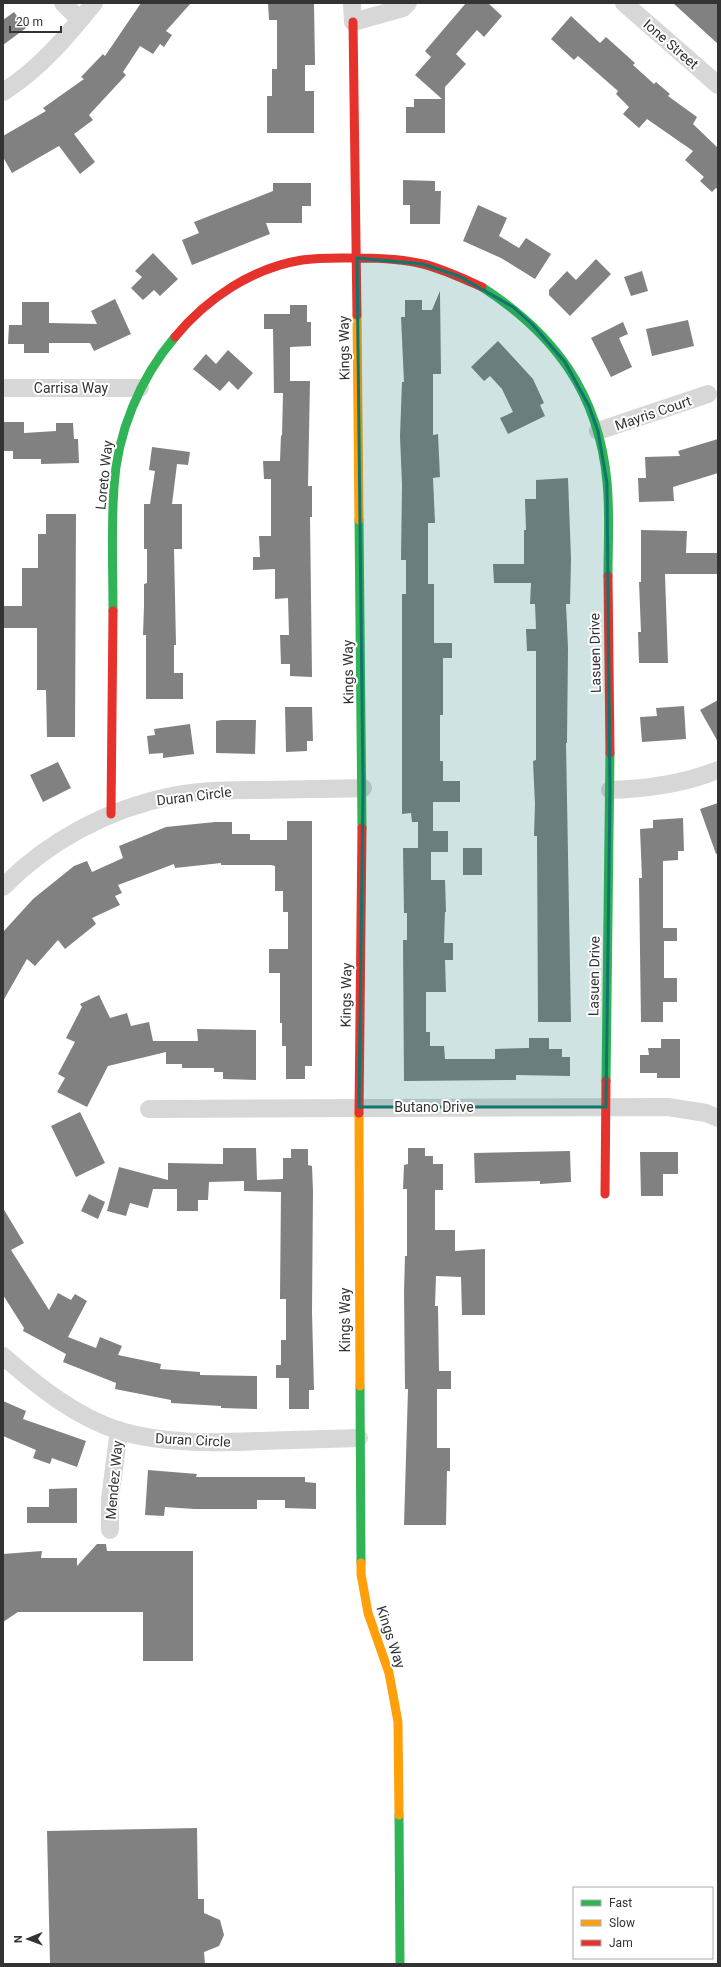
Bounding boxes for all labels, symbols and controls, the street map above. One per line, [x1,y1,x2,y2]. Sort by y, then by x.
scale bar [10,8,61,34]
text: 20 m [16,15,43,29]
street label: Ione Street [640,16,702,72]
street label: Kings Way [335,315,353,381]
street label: Carrisa Way [34,380,109,396]
street label: Mayris Court [613,392,694,434]
street label: Loreto Way [92,439,116,511]
street label: Lasuen Drive [586,613,604,693]
street label: Kings Way [339,639,357,705]
street label: Duran Circle [156,783,232,809]
street label: Lasuen Drive [585,936,603,1016]
street label: Kings Way [337,962,355,1028]
street label: Butano Drive [394,1099,474,1115]
street label: Kings Way [337,1287,353,1352]
street label: Duran Circle [155,1430,231,1450]
street label: Mendez Way [103,1439,125,1520]
street label: Kings Way [373,1604,409,1671]
legend [573,1887,713,1959]
text: Fast [609,1896,632,1910]
text: Slow [609,1916,635,1930]
north arrow [8,1919,48,1959]
text: N [12,1935,25,1943]
text: Jam [609,1936,633,1950]

